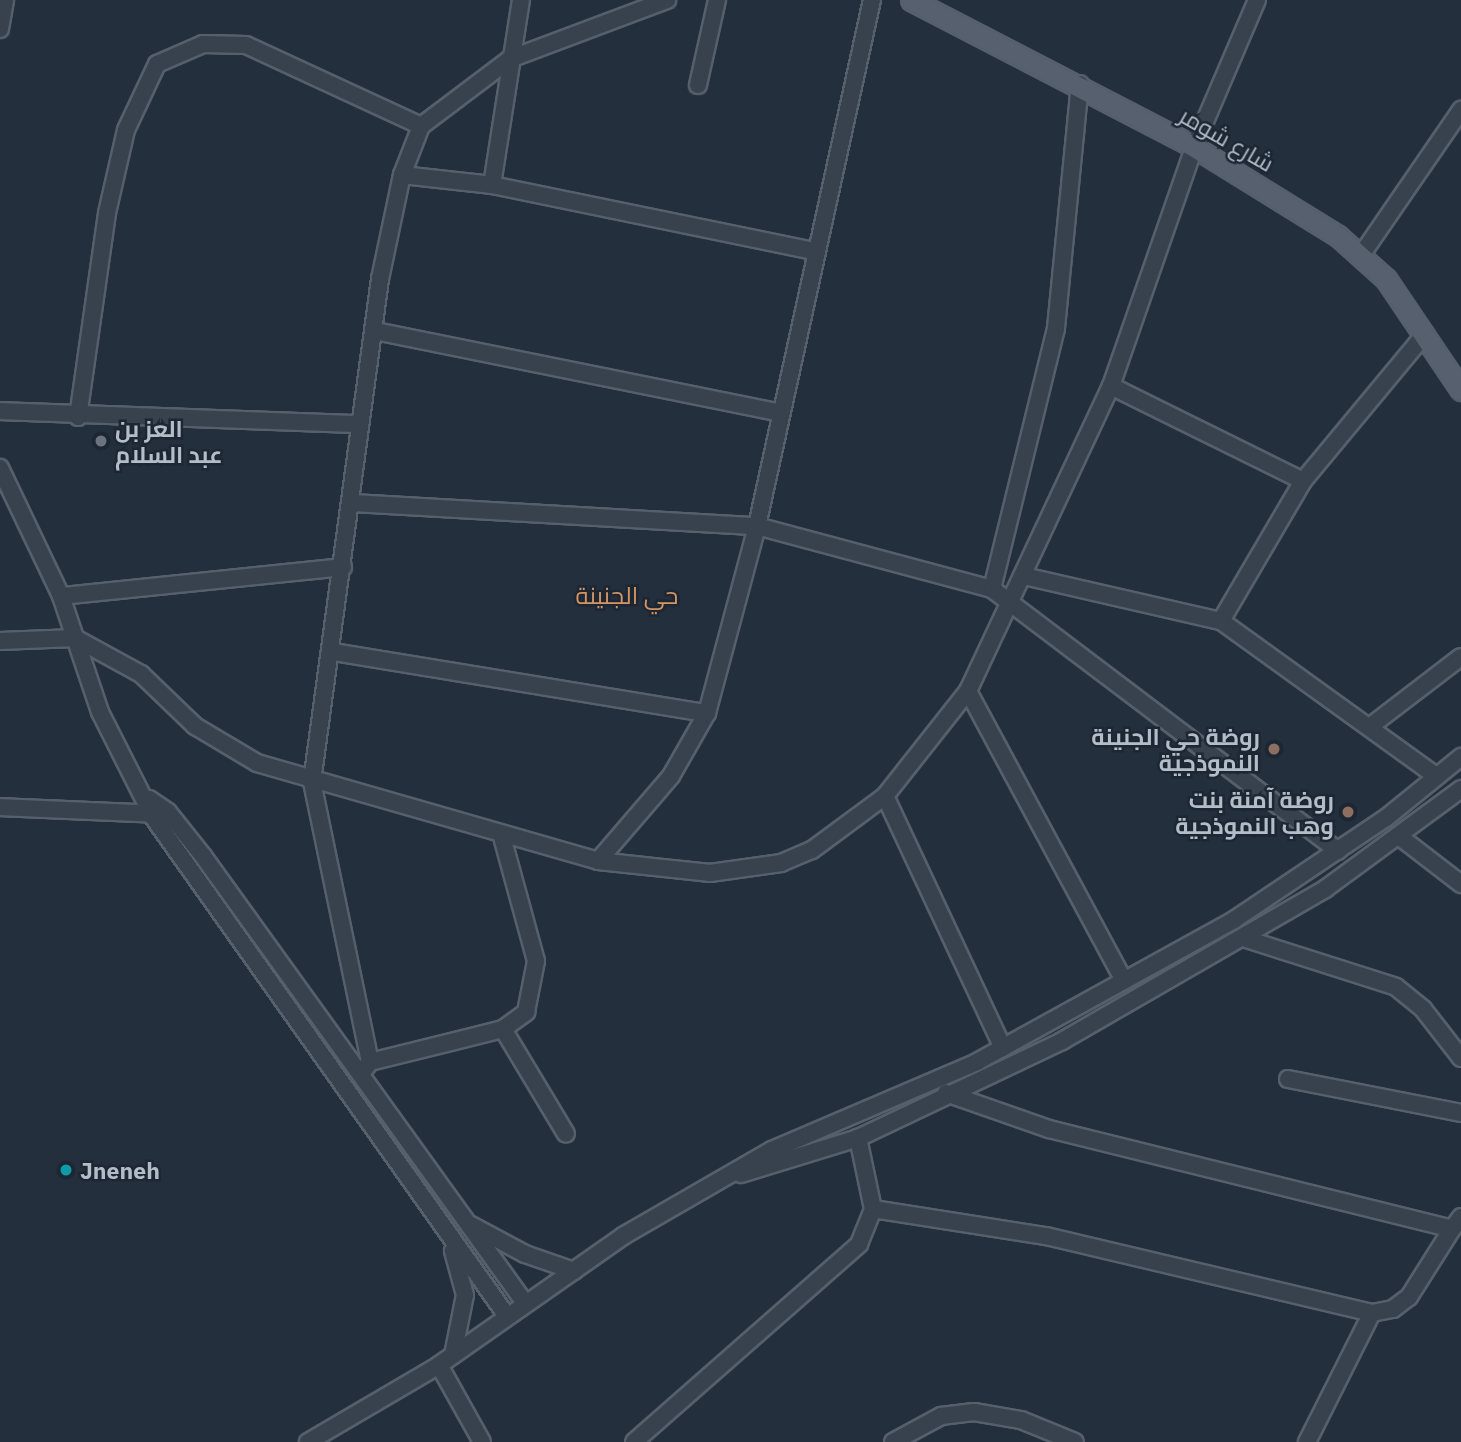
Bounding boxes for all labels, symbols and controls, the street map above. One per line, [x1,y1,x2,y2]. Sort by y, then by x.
street label: شارع شومر [1175,101,1279,177]
place label: العز بن عبد السلام [115,414,222,468]
marker: العز بن عبد السلام [93,433,109,449]
district label: حي الجنينة [576,582,678,610]
place label: روضة حي الجنينة النموذجية [1091,722,1260,776]
marker: روضة حي الجنينة النموذجية [1266,741,1282,757]
place label: روضة آمنة بنت وهب النموذجية [1175,785,1334,839]
marker: روضة آمنة بنت وهب النموذجية [1340,804,1356,820]
place label: Jneneh [80,1156,160,1184]
marker: Jneneh [58,1162,74,1178]

